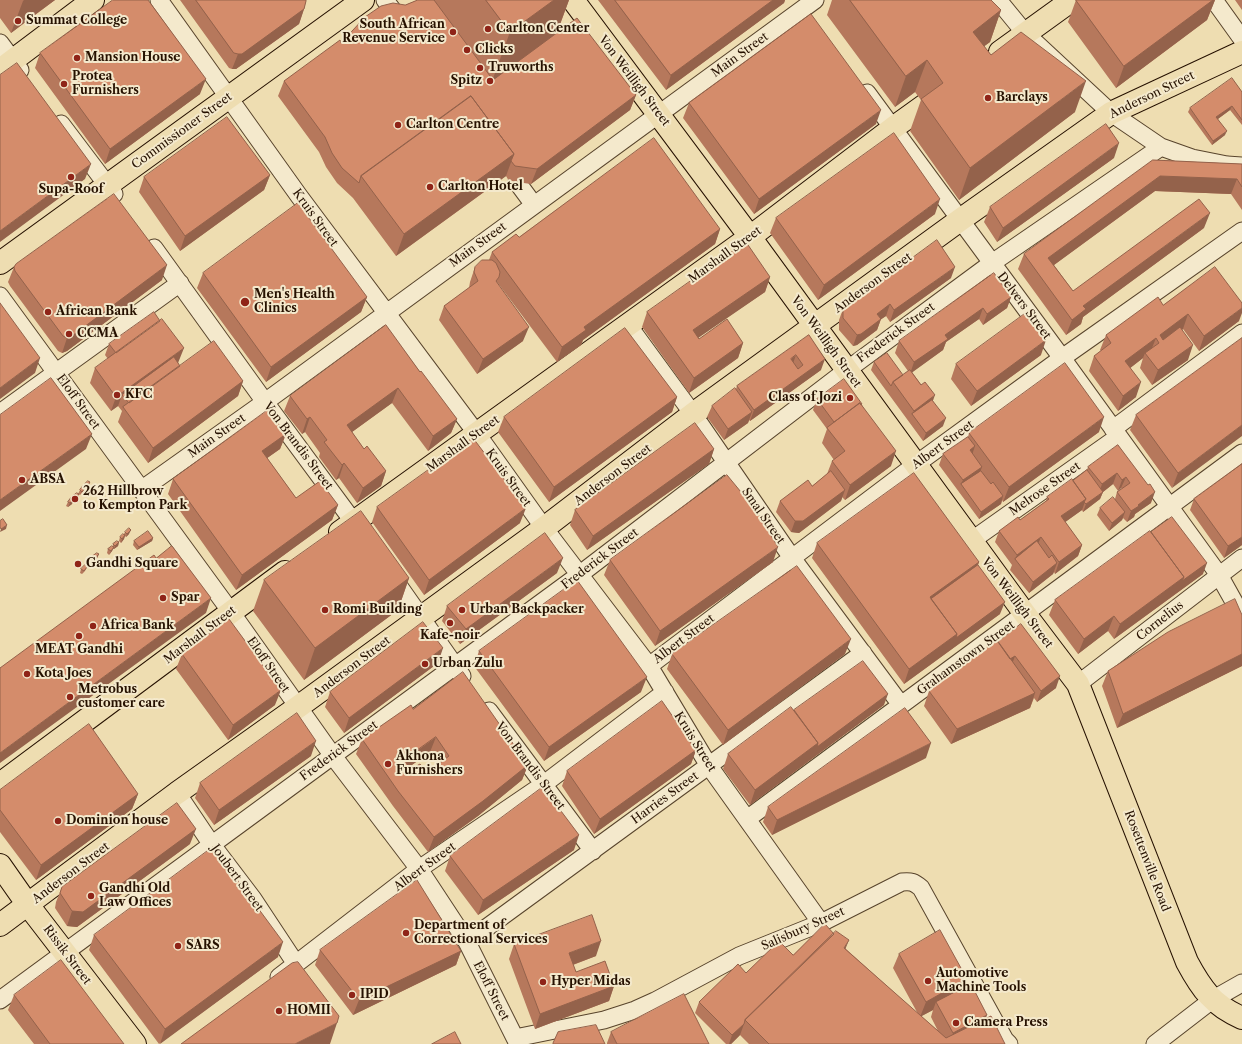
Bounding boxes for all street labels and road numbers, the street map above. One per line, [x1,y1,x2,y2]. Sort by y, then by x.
street label: Main Street [709,30,771,80]
street label: Von Weilligh Street [595,33,673,129]
street label: Anderson Street [1107,68,1197,122]
street label: Commissioner Street [129,90,235,172]
street label: Kruis Street [289,186,341,250]
street label: Main Street [447,220,509,270]
street label: Marshall Street [686,224,764,286]
street label: Anderson Street [831,250,915,316]
street label: Delvers Street [994,270,1054,342]
street label: Von Weilligh Street [788,293,864,391]
street label: Frederick Street [854,300,938,366]
street label: Eloff Street [53,372,103,432]
street label: Von Brandis Street [260,399,336,493]
street label: Main Street [186,411,248,461]
street label: Marshall Street [424,413,502,475]
street label: Albert Street [909,418,977,472]
street label: Anderson Street [572,441,654,509]
street label: Kruis Street [482,446,534,510]
street label: Melrose Street [1007,459,1083,519]
street label: Smal Street [738,485,788,547]
street label: Frederick Street [559,525,641,593]
street label: Von Weilligh Street [978,555,1056,651]
street label: Cornelius [1134,598,1186,644]
street label: Marshall Street [161,603,239,667]
street label: Albert Street [651,611,717,667]
street label: Grahamstown Street [914,618,1018,698]
street label: Anderson Street [311,633,393,701]
street label: Eloff Street [244,634,292,696]
street label: Kruis Street [671,709,719,775]
street label: Frederick Street [297,718,381,784]
street label: Von Brandis Street [492,719,568,813]
street label: Harries Street [629,769,701,827]
street label: Rosettenville Road [1121,808,1173,914]
street label: Anderson Street [30,839,112,907]
street label: Albert Street [391,840,459,894]
street label: Joubert Street [208,842,266,914]
street label: Salisbury Street [759,904,847,954]
street label: Rissik Street [40,922,94,988]
street label: Eloff Street [470,959,512,1023]

